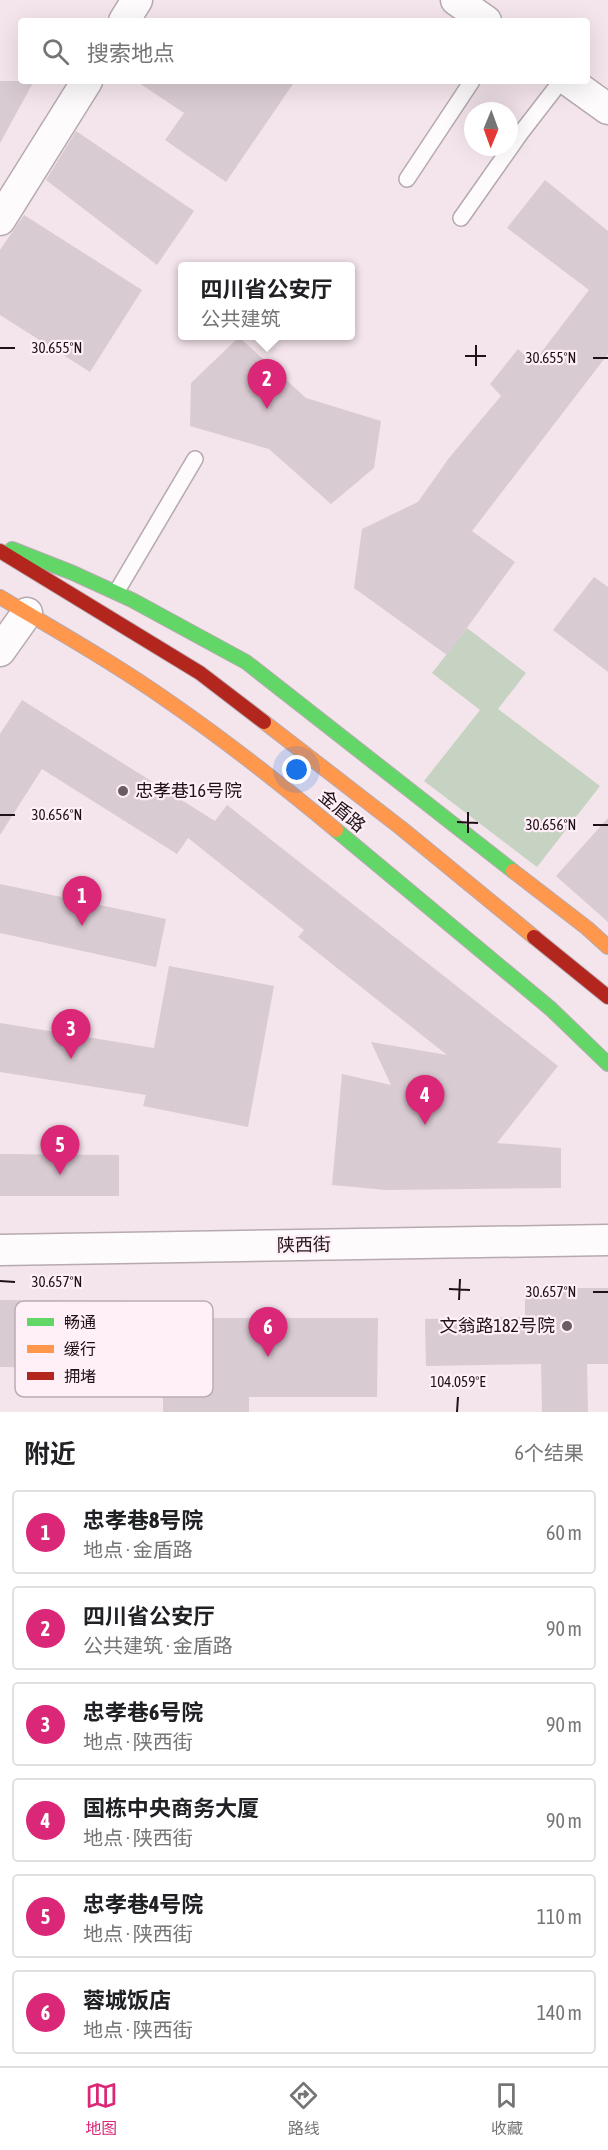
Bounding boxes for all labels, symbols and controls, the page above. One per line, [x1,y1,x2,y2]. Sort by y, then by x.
search box [18,18,590,84]
icon: search [39,35,72,68]
text: 搜索地点 [87,40,175,66]
north arrow [464,102,518,156]
popup [178,262,355,340]
text: 四川省公安厅 [200,276,333,302]
text: 公共建筑 [200,307,280,330]
text: 30.655°N [32,339,82,356]
text: 30.655°N [526,349,576,366]
pin: 2 [248,360,286,409]
your location [282,755,311,784]
place label: 忠孝巷16号院 [135,780,242,801]
marker: 忠孝巷16号院 [116,784,130,798]
street label: 金盾路 [315,785,370,836]
text: 30.656°N [32,806,82,823]
text: 30.656°N [526,816,576,833]
pin: 1 [62,876,101,926]
pin: 3 [52,1010,90,1059]
pin: 4 [406,1076,444,1125]
pin: 5 [40,1126,80,1175]
street label: 陕西街 [277,1234,331,1255]
text: 30.657°N [32,1273,82,1290]
text: 30.657°N [526,1283,576,1300]
legend [15,1301,213,1397]
pin: 6 [248,1308,288,1357]
text: 畅通 [64,1313,96,1331]
place label: 文翁路182号院 [440,1315,555,1336]
marker: 文翁路182号院 [560,1319,574,1333]
text: 缓行 [64,1340,96,1358]
text: 拥堵 [64,1367,96,1385]
text: 104.059°E [430,1373,486,1390]
text: 附近 [24,1439,76,1469]
text: 6个结果 [515,1441,584,1464]
text: 忠孝巷8号院 [83,1507,203,1533]
text: 1 [41,1521,50,1544]
text: 60 m [546,1521,582,1544]
text: 地点 · 金盾路 [83,1538,193,1561]
text: 四川省公安厅 [83,1603,215,1629]
text: 2 [41,1617,50,1640]
text: 90 m [546,1617,582,1640]
text: 公共建筑 · 金盾路 [83,1634,233,1657]
text: 忠孝巷6号院 [83,1699,203,1725]
text: 3 [41,1713,50,1736]
text: 90 m [546,1713,582,1736]
text: 地点 · 陕西街 [83,1730,193,1753]
text: 国栋中央商务大厦 [83,1795,259,1821]
text: 4 [41,1809,50,1832]
text: 90 m [546,1809,582,1832]
text: 地点 · 陕西街 [83,1826,193,1849]
text: 忠孝巷4号院 [83,1891,203,1917]
text: 5 [41,1905,50,1928]
text: 110 m [537,1905,582,1928]
text: 地点 · 陕西街 [83,1922,193,1945]
text: 蓉城饭店 [83,1987,171,2013]
text: 6 [41,2001,50,2024]
text: 140 m [537,2001,582,2024]
text: 地点 · 陕西街 [83,2018,193,2041]
tab: 地图 [85,2079,118,2139]
tab: 路线 [287,2079,320,2139]
tab: 收藏 [490,2079,523,2139]

